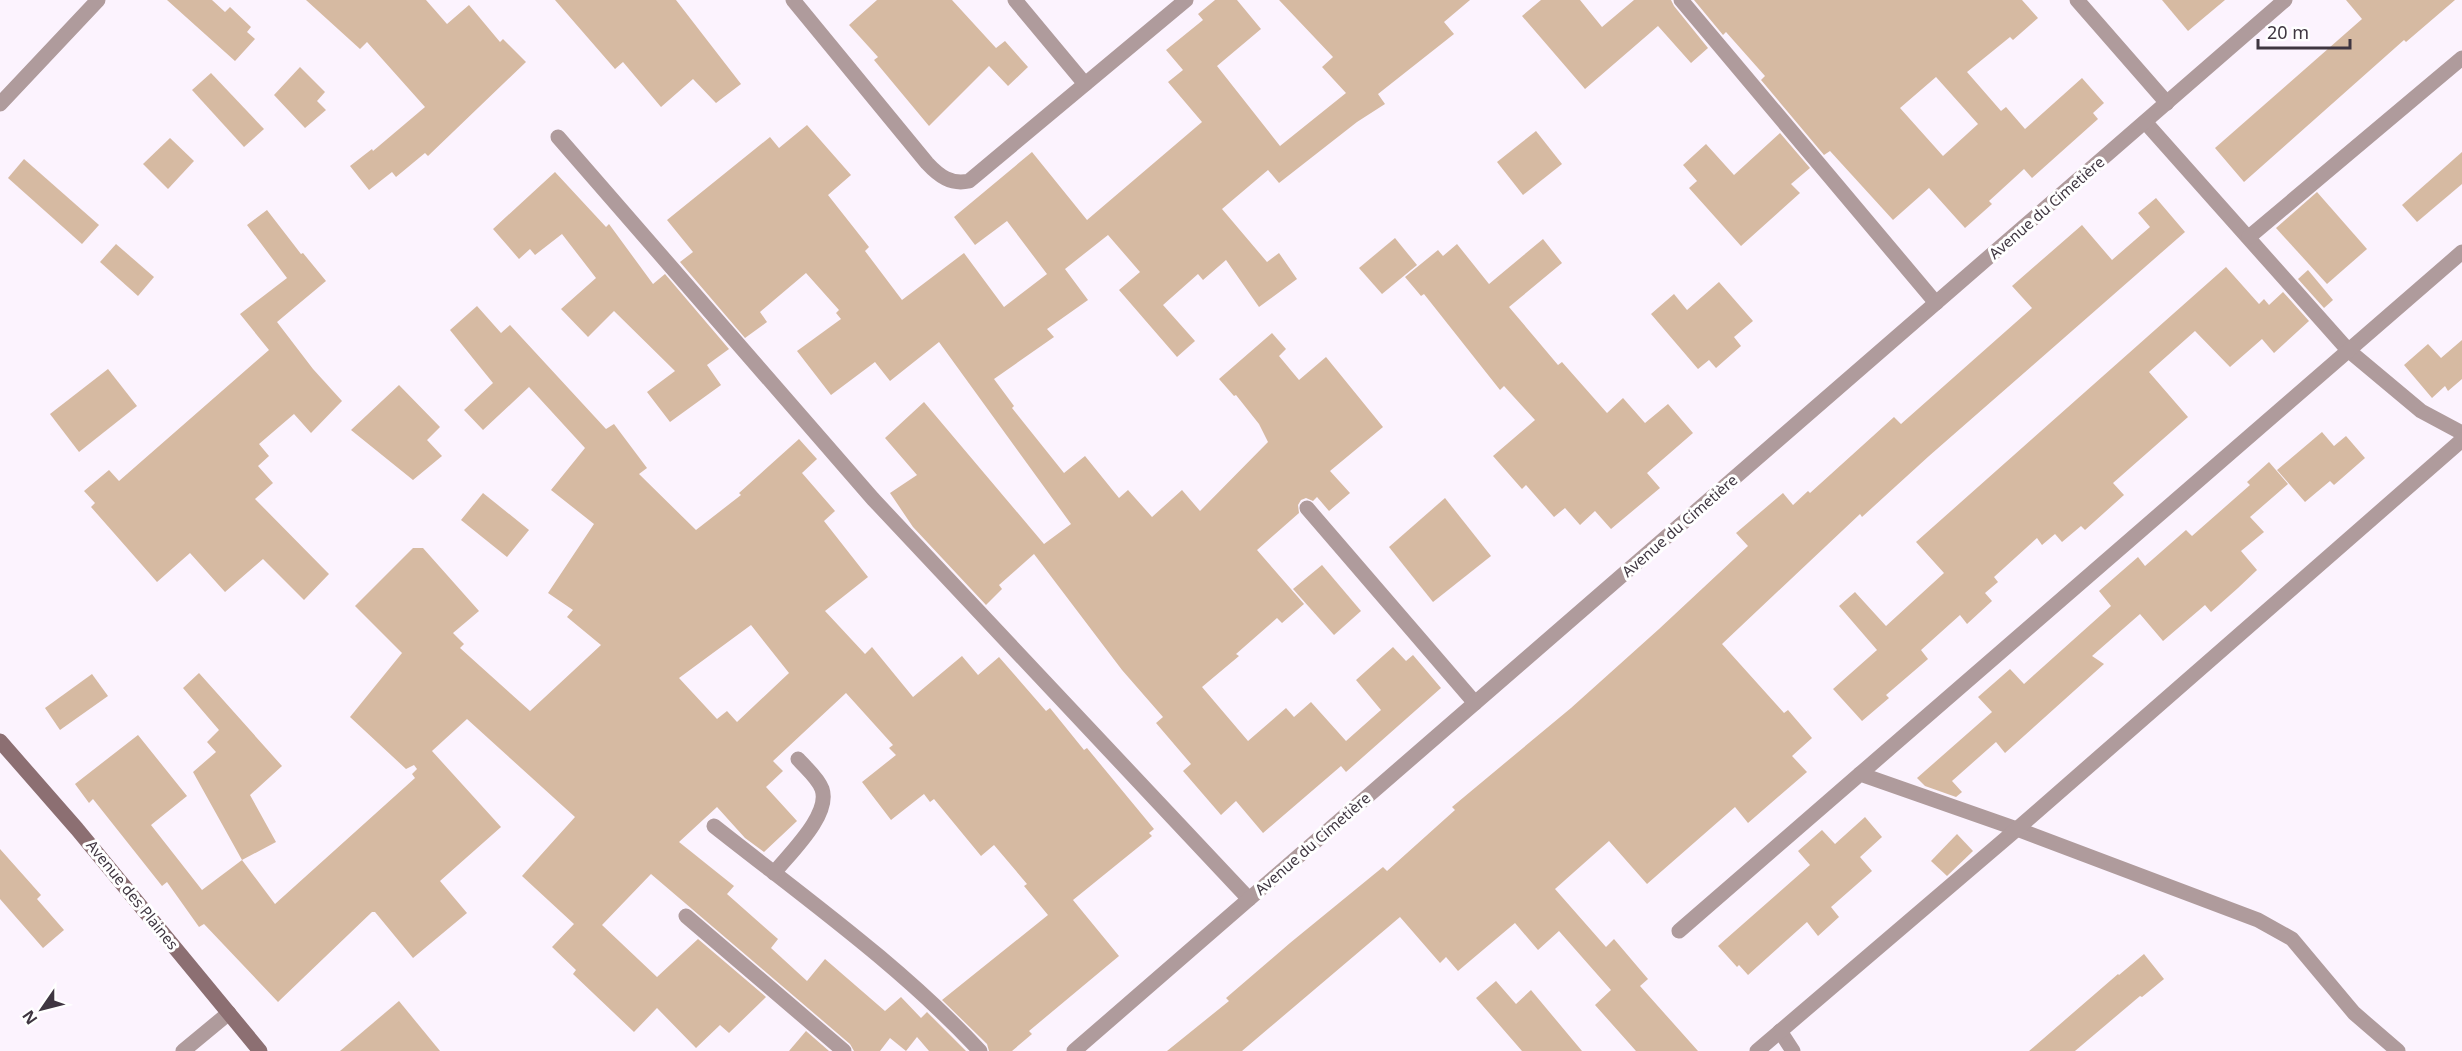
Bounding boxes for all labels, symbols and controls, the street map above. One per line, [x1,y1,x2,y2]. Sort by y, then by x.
scale bar [2258,12,2350,50]
text: 20 m [2267,20,2309,44]
street label: Avenue du Cimetière [1984,152,2108,263]
street label: Avenue du Cimetière [1617,470,1741,581]
street label: Avenue du Cimetière [1250,788,1374,899]
street label: Avenue des Plaines [82,835,183,953]
north arrow [12,979,72,1039]
text: N [17,1006,42,1029]

